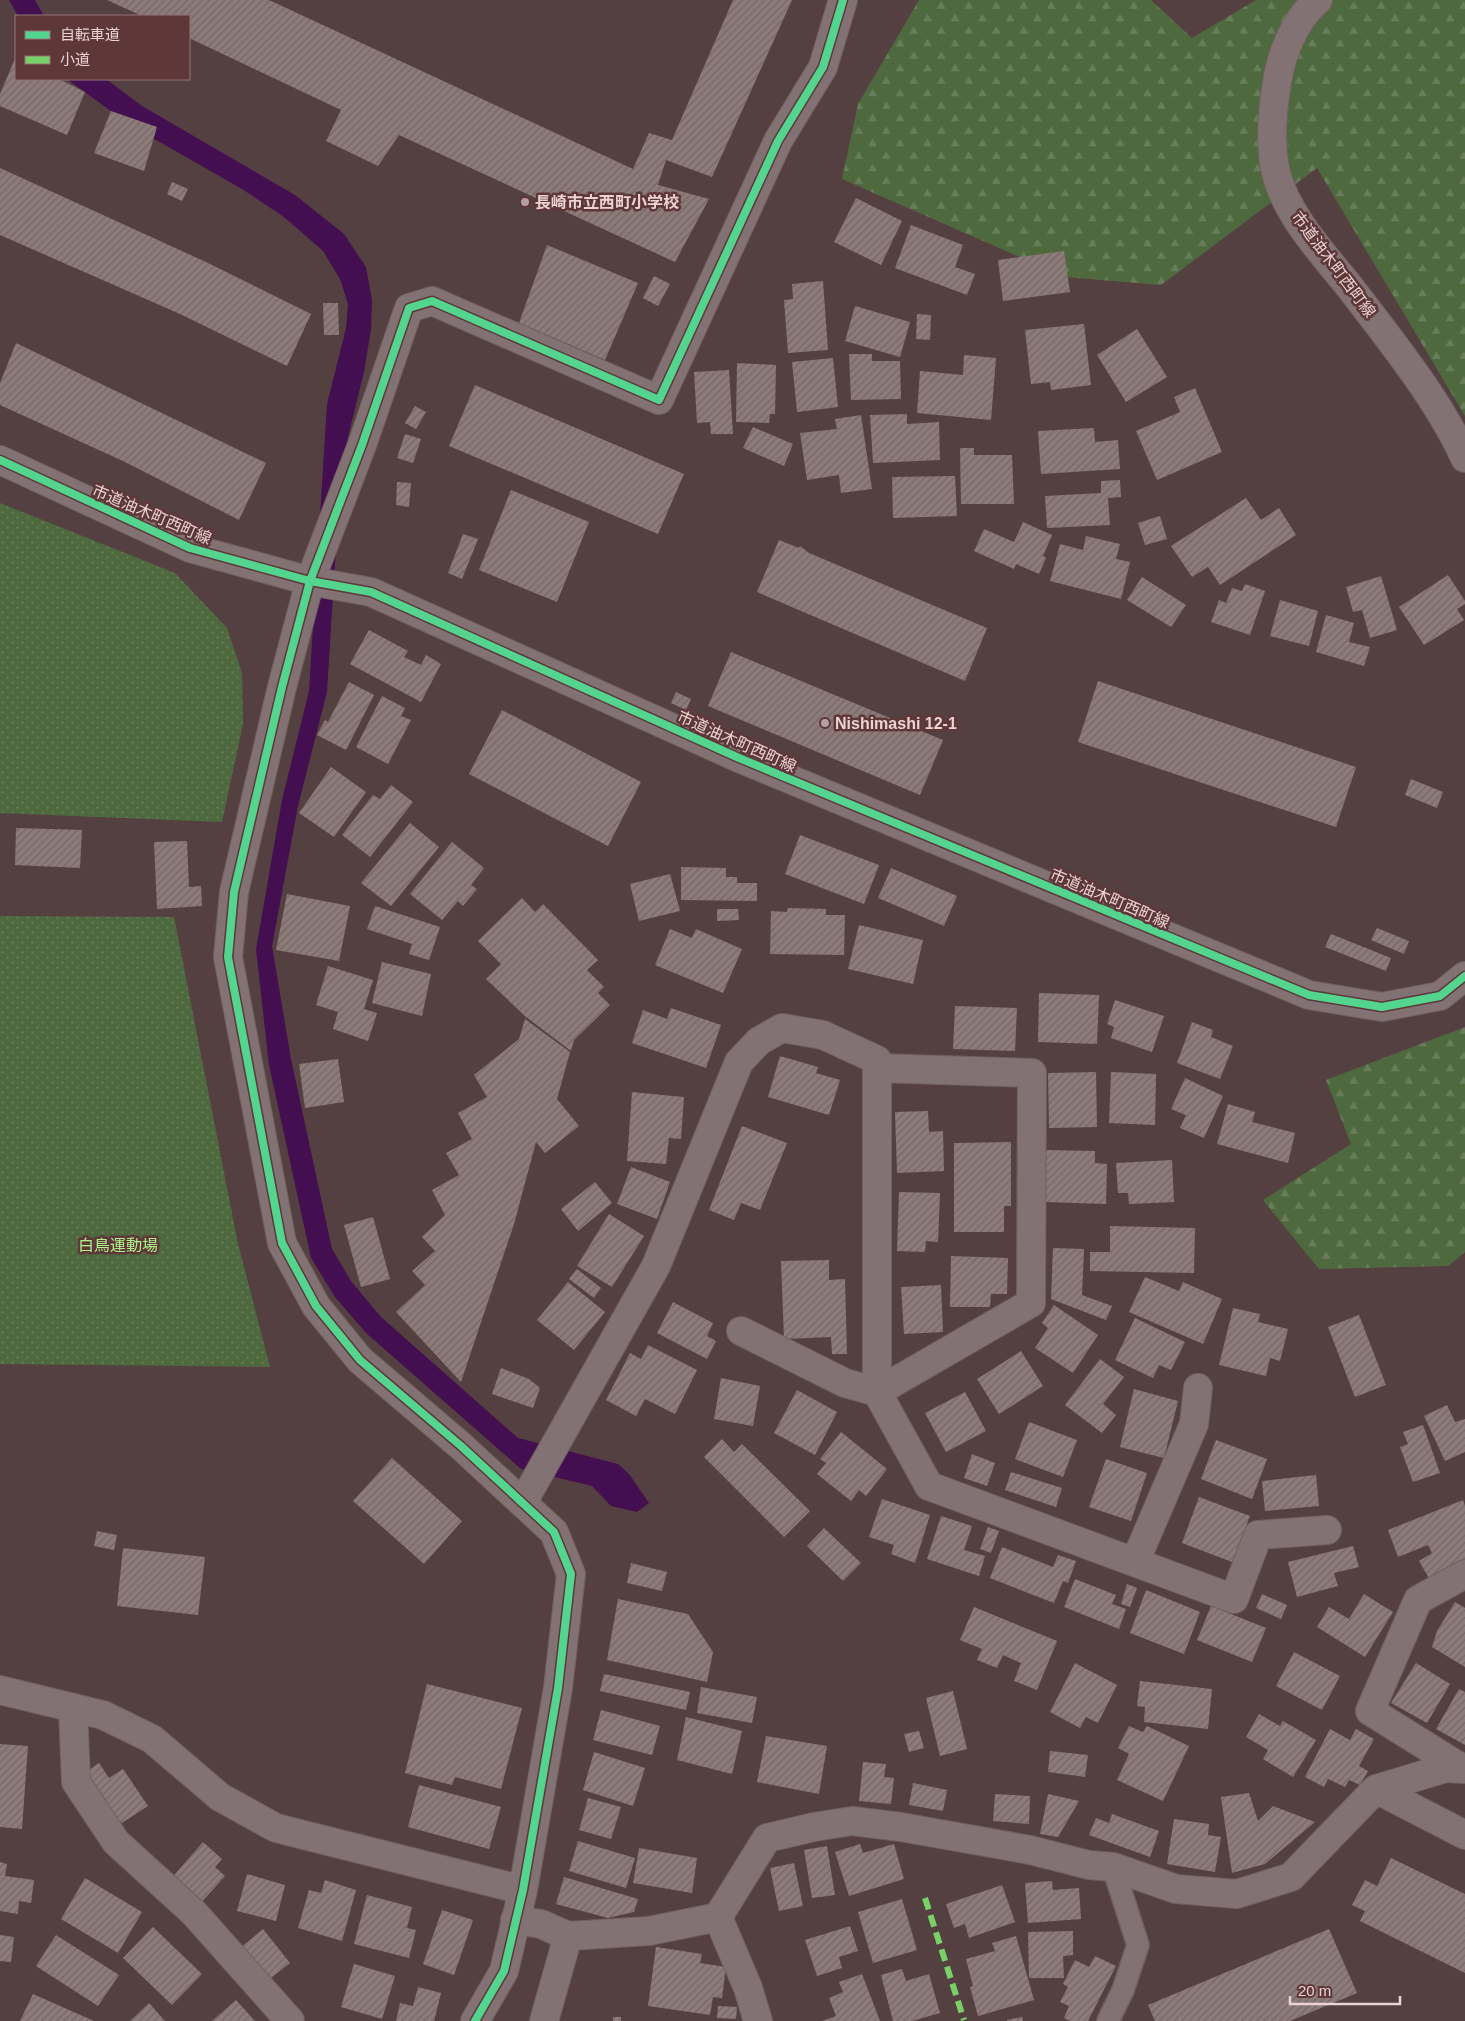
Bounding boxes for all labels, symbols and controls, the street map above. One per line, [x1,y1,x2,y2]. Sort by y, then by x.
legend [15,15,190,80]
text: 自転車道 [60,26,120,43]
text: 小道 [60,51,90,68]
place label: 長崎市立西町小学校 [535,194,679,211]
marker: 長崎市立西町小学校 [519,196,531,208]
street label: 市道油木町西町線 [1288,208,1379,321]
street label: 市道油木町西町線 [90,482,214,547]
street label: 市道油木町西町線 [675,708,799,775]
place label: Nishimashi 12-1 [835,715,957,732]
marker: Nishimashi 12-1 [819,717,831,729]
street label: 市道油木町西町線 [1048,866,1172,931]
park label: 白鳥運動場 [78,1237,158,1254]
scale bar [1290,1974,1400,2006]
text: 20 m [1298,1982,1331,1999]

